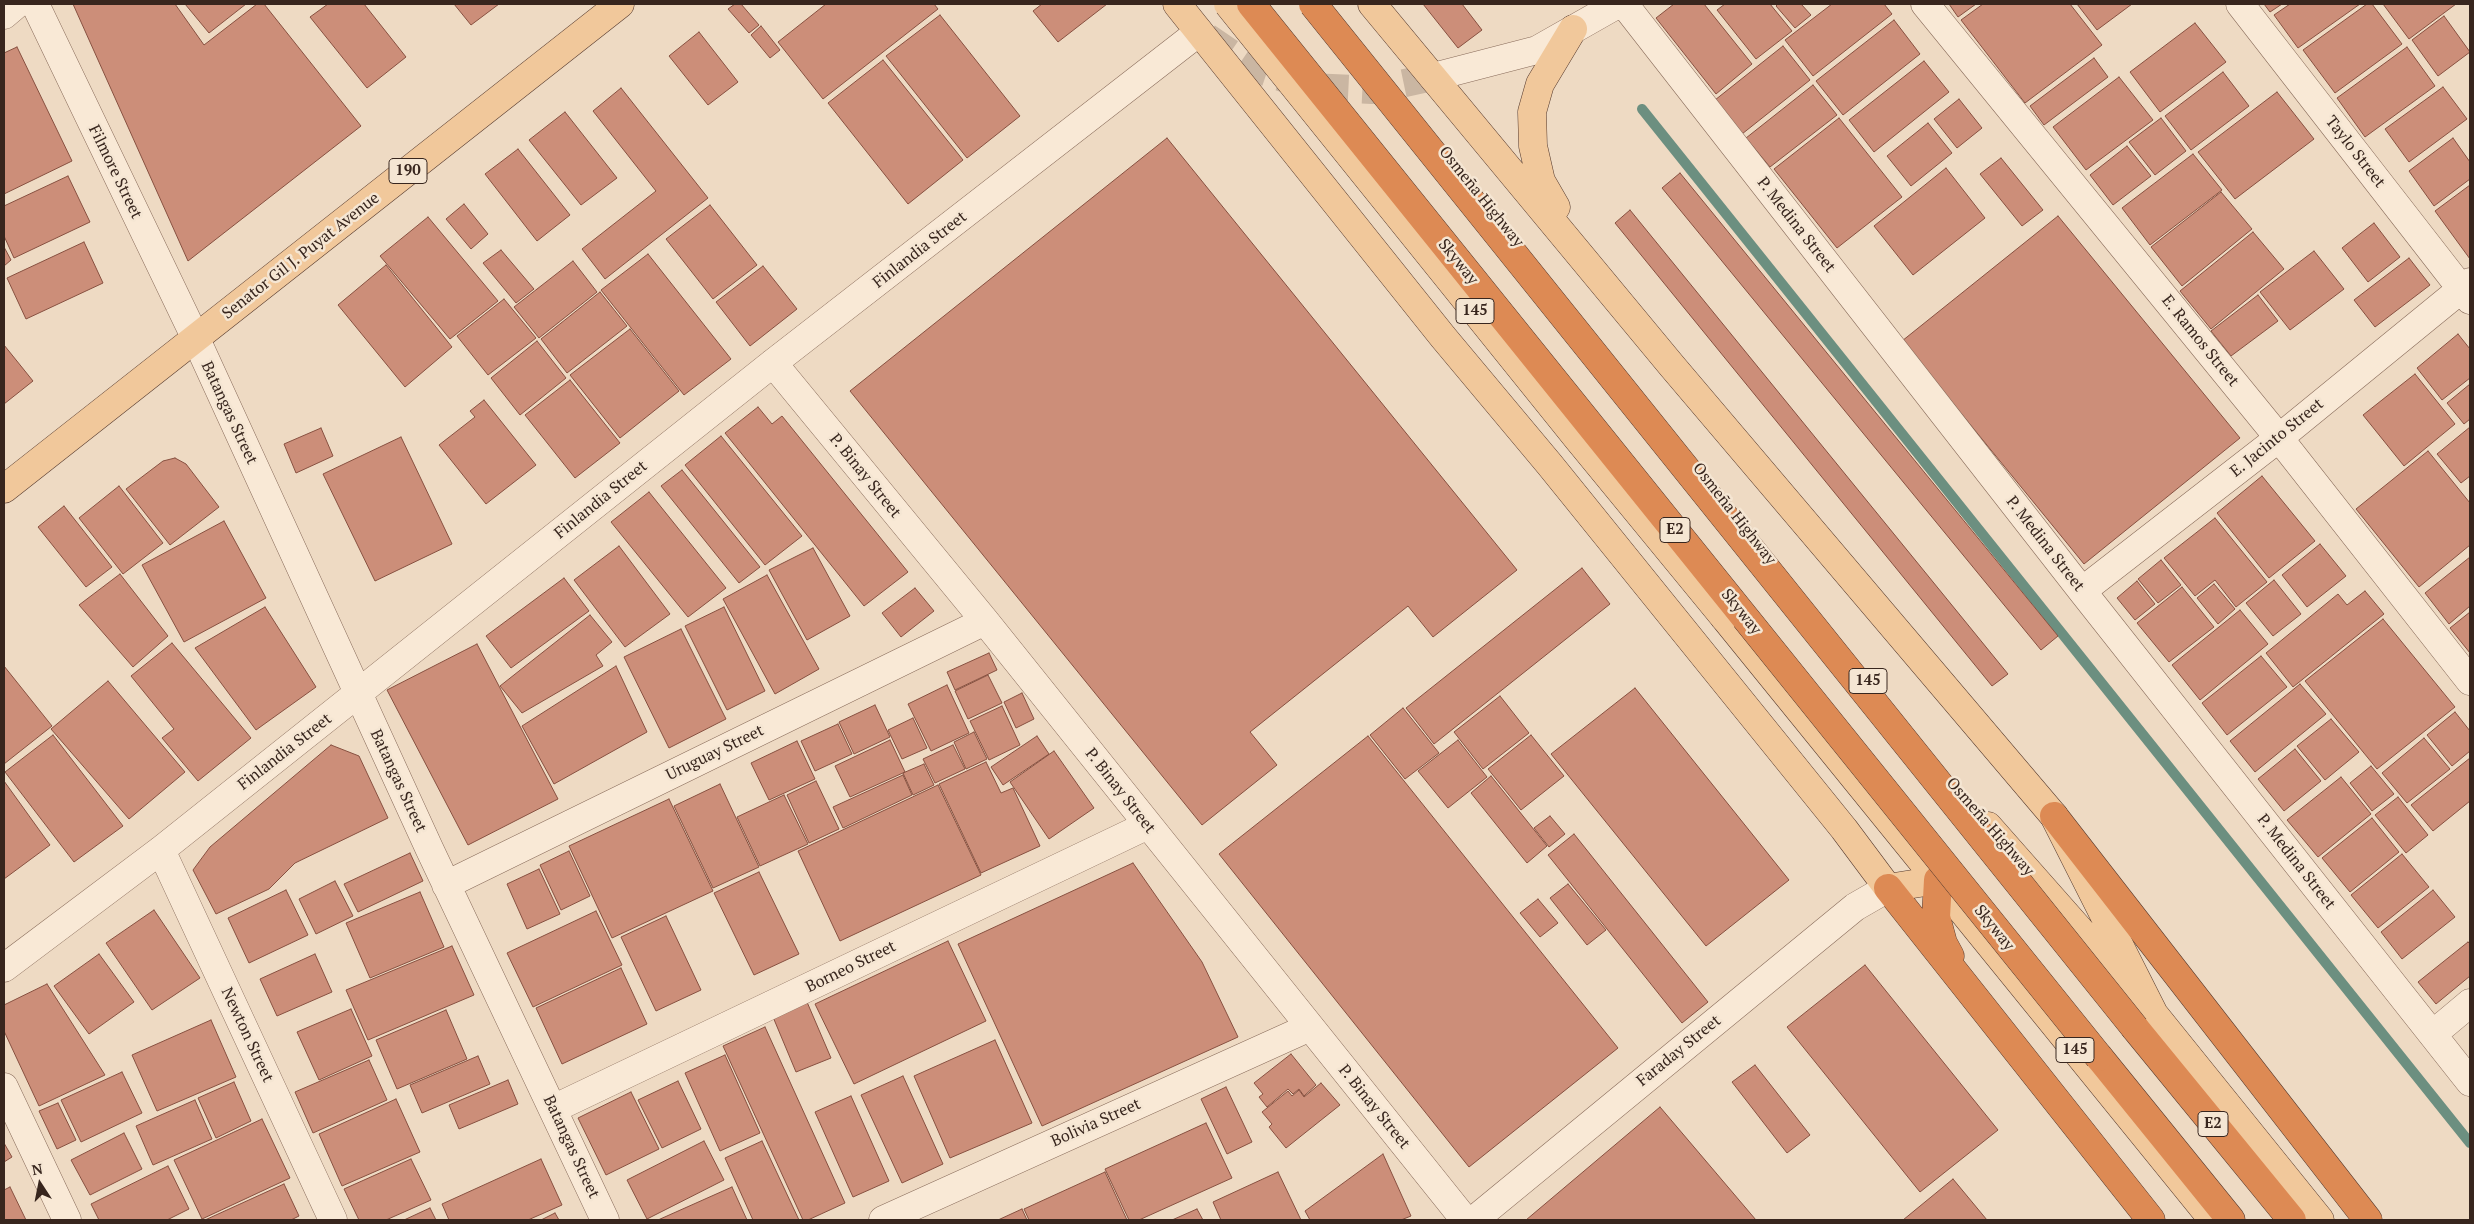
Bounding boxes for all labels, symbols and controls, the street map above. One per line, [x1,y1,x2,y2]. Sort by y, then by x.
street label: Taylo Street [2321,112,2389,192]
street label: Filmore Street [84,122,146,222]
street label: Osmeña Highway [1434,143,1528,251]
road number: 190 [389,158,427,184]
street label: P. Medina Street [1753,174,1839,276]
street label: Senator Gil J. Puyat Avenue [218,189,384,323]
street label: Finlandia Street [869,207,971,293]
street label: Skyway [1434,235,1482,289]
street label: E. Ramos Street [2157,291,2243,391]
road number: 145 [1456,298,1494,324]
street label: Batangas Street [197,358,261,468]
street label: E. Jacinto Street [2227,395,2327,481]
street label: P. Binay Street [825,430,905,522]
street label: Finlandia Street [551,457,651,543]
street label: Osmeña Highway [1688,459,1780,569]
street label: P. Medina Street [2002,493,2088,595]
road number: E2 [1660,518,1690,542]
street label: Skyway [1717,585,1765,639]
road number: 145 [1849,668,1887,694]
street label: Finlandia Street [234,709,336,795]
street label: Uruguay Street [663,721,767,785]
street label: Batangas Street [366,726,430,836]
street label: P. Binay Street [1081,745,1159,837]
street label: Osmeña Highway [1942,774,2038,880]
street label: P. Medina Street [2253,811,2339,913]
street label: Skyway [1970,901,2018,955]
street label: Borneo Street [803,937,899,997]
street label: Newton Street [217,985,277,1085]
street label: Faraday Street [1633,1011,1725,1091]
road number: 145 [2056,1038,2094,1062]
street label: P. Binay Street [1334,1061,1414,1153]
street label: Batangas Street [539,1092,603,1202]
street label: Bolivia Street [1048,1095,1144,1151]
road number: E2 [2198,1112,2228,1136]
text: N [30,1158,44,1179]
north arrow [15,1159,65,1209]

